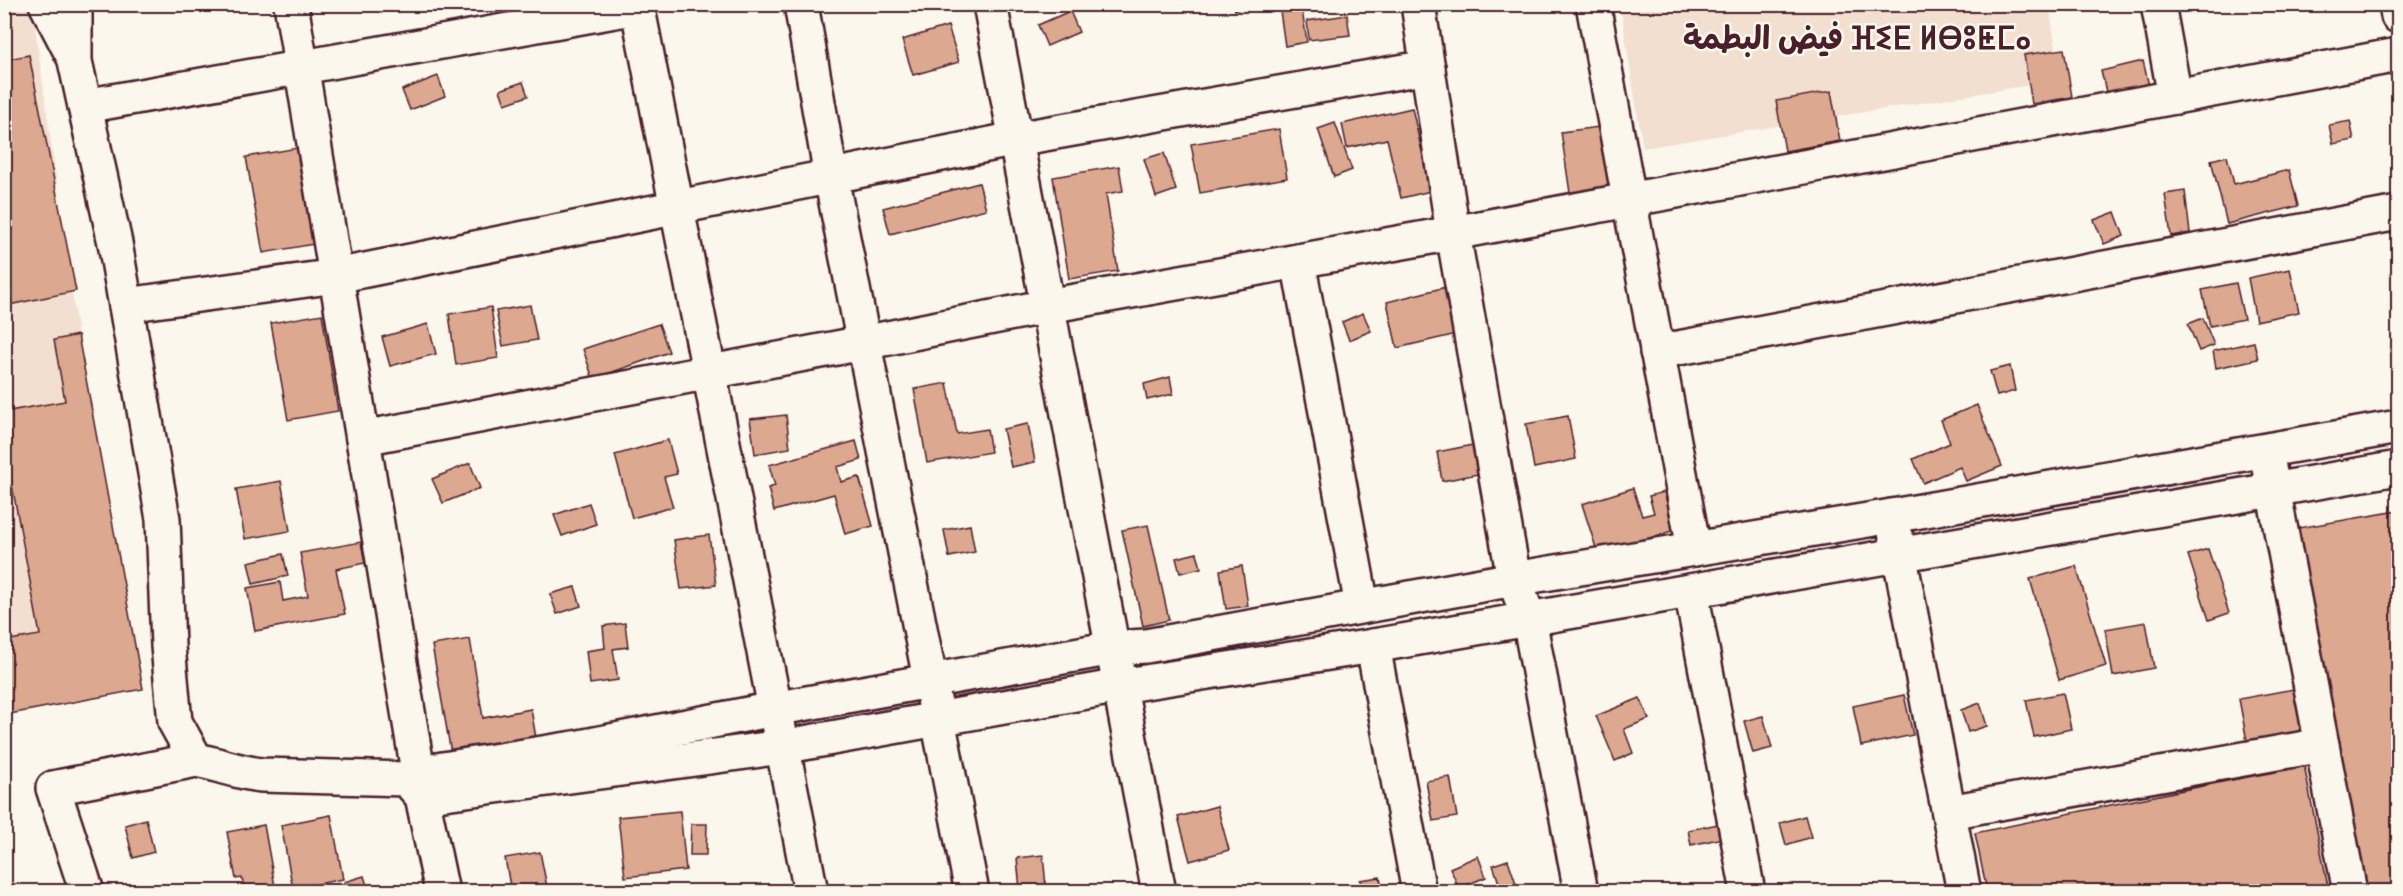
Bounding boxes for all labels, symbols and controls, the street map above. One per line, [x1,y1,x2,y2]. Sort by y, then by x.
district label: فيض البطمة ⴼⵉⴹ ⵍⴱⵓⵟⵎⴰ [1683,18,2031,65]

